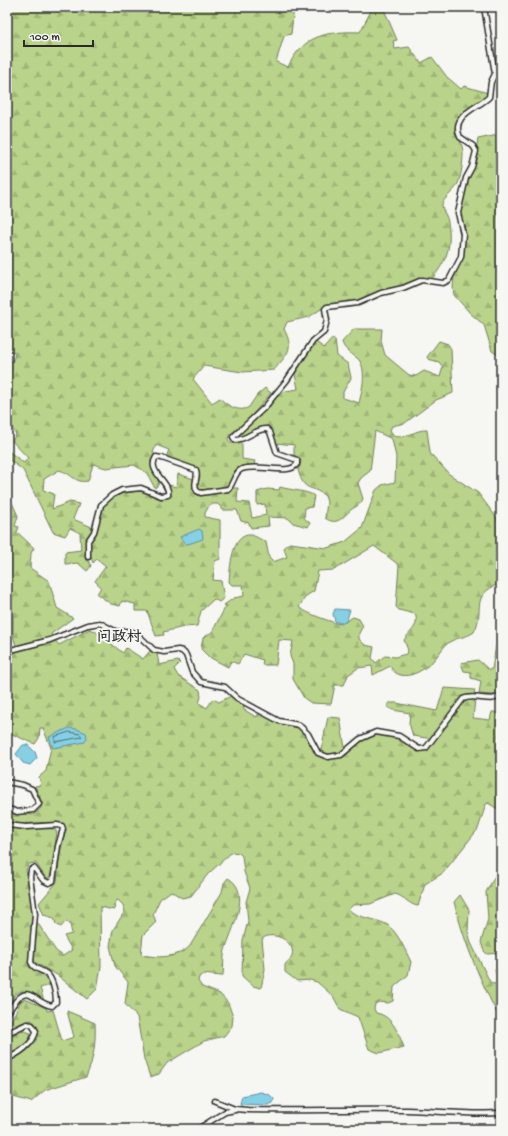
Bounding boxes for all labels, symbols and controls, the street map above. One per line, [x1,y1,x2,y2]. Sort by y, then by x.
scale bar [24,22,93,48]
text: 100 m [29,31,60,45]
district label: 问政村 [96,628,142,647]

